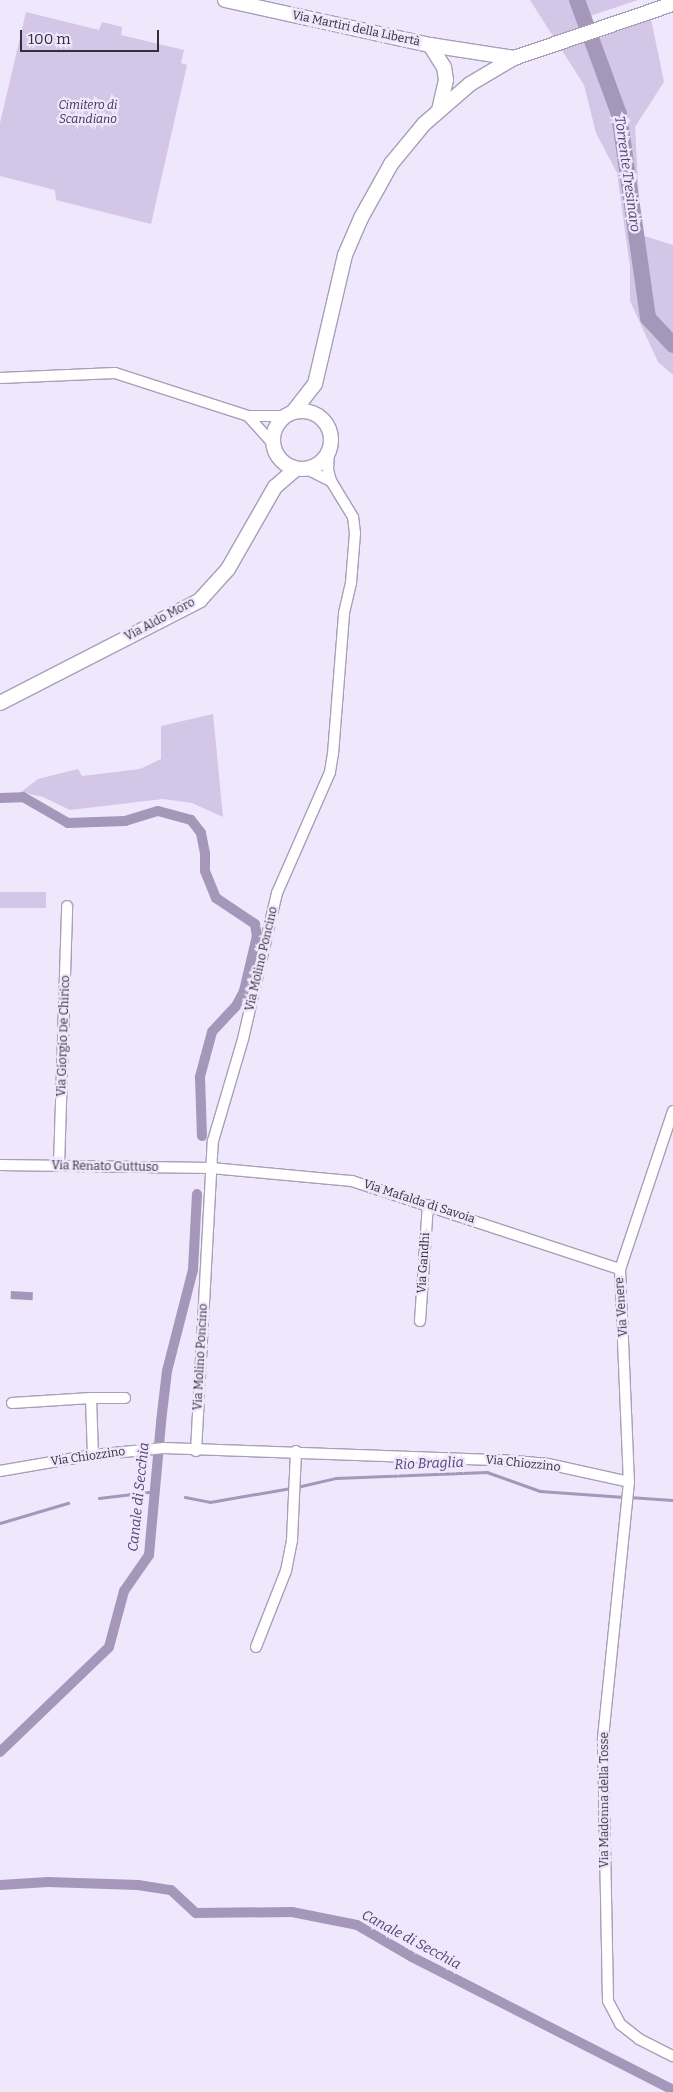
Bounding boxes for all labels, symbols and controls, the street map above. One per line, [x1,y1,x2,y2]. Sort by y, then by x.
street label: Via Martiri della Libertà [291,8,421,50]
scale bar [22,20,161,52]
text: 100 m [28,30,71,48]
park label: Cimitero di Scandiano [58,99,118,127]
water label: Torrente Tresinaro [611,115,643,233]
street label: Via Aldo Moro [122,595,198,645]
street label: Via Molino Poncino [243,905,281,1013]
street label: Via Giorgio De Chirico [55,975,73,1097]
street label: Via Renato Guttuso [51,1159,159,1175]
street label: Via Mafalda di Savoia [361,1177,477,1227]
street label: Via Gandhi [415,1232,433,1294]
street label: Via Venere [613,1277,631,1337]
street label: Via Molino Poncino [191,1303,211,1411]
water label: Canale di Secchia [125,1442,153,1552]
street label: Via Chiozzino [50,1445,126,1469]
street label: Via Chiozzino [485,1453,561,1475]
water label: Rio Braglia [394,1454,464,1474]
street label: Via Madonna della Tosse [598,1732,612,1868]
water label: Canale di Secchia [359,1907,463,1973]

